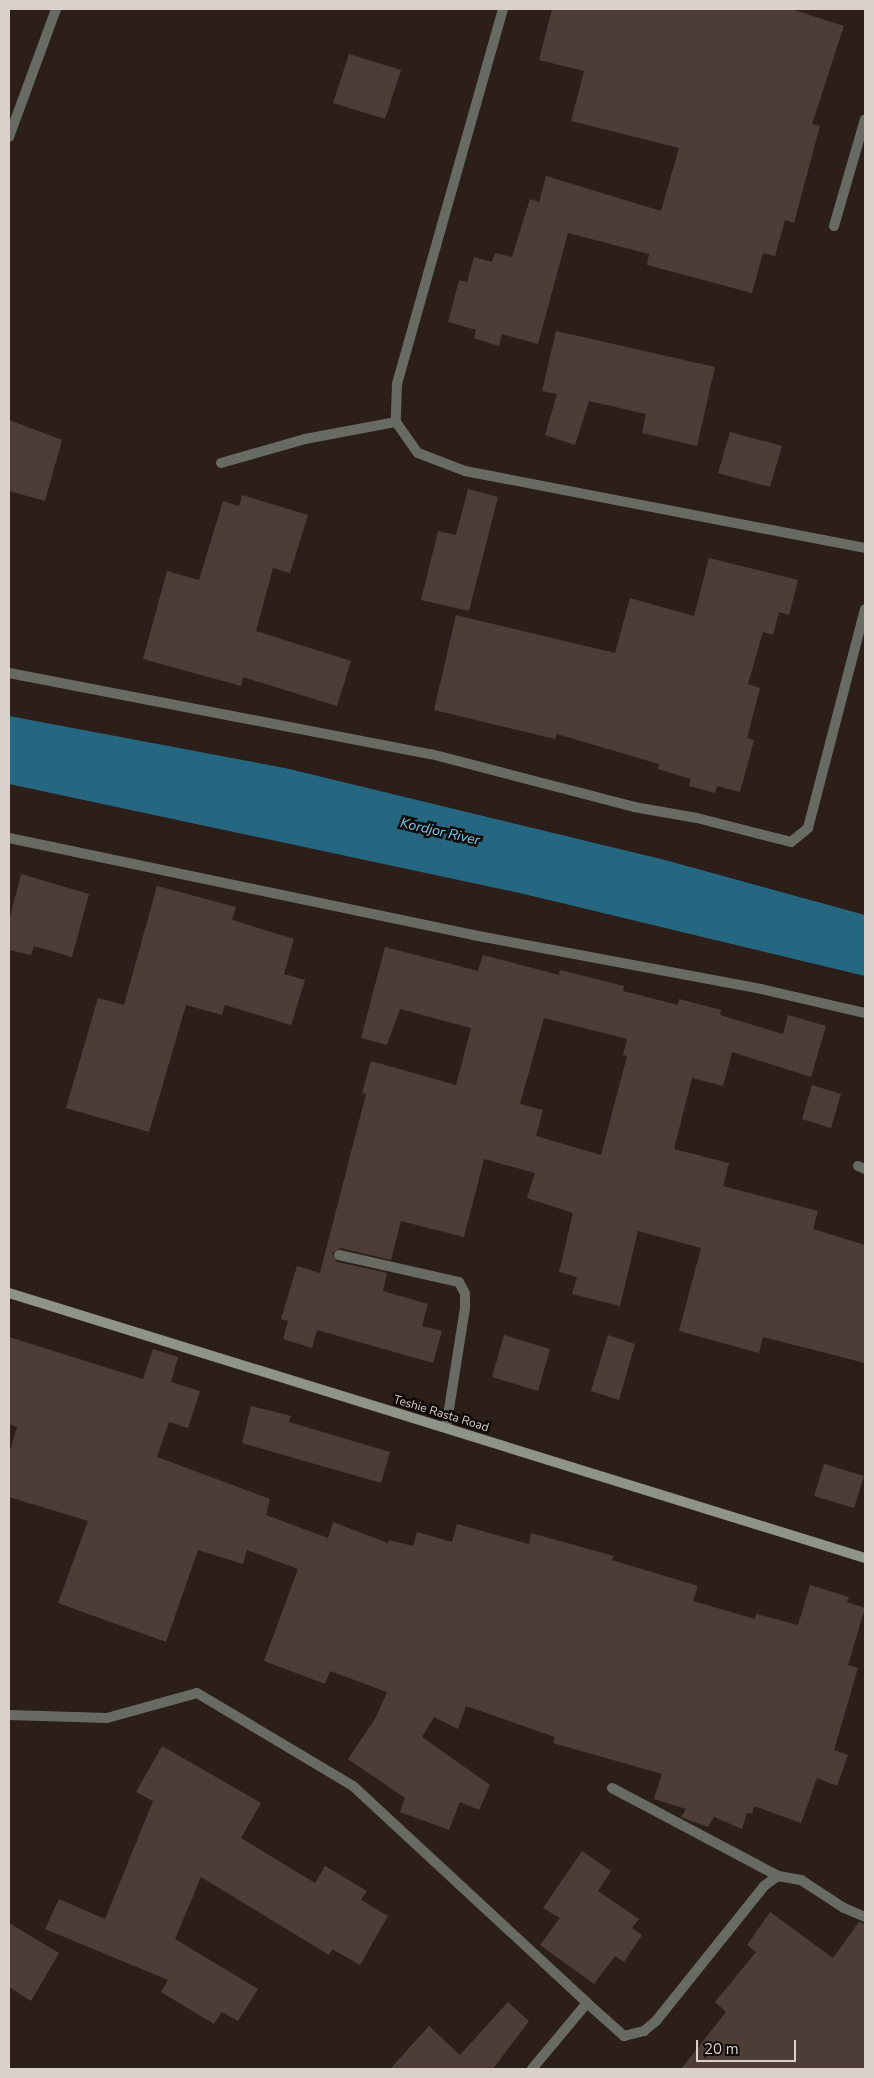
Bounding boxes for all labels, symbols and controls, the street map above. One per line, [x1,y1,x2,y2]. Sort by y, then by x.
water label: Kordjor River [398,815,482,849]
street label: Teshie Rasta Road [391,1393,491,1435]
scale bar [699,2030,799,2062]
text: 20 m [704,2039,739,2059]

